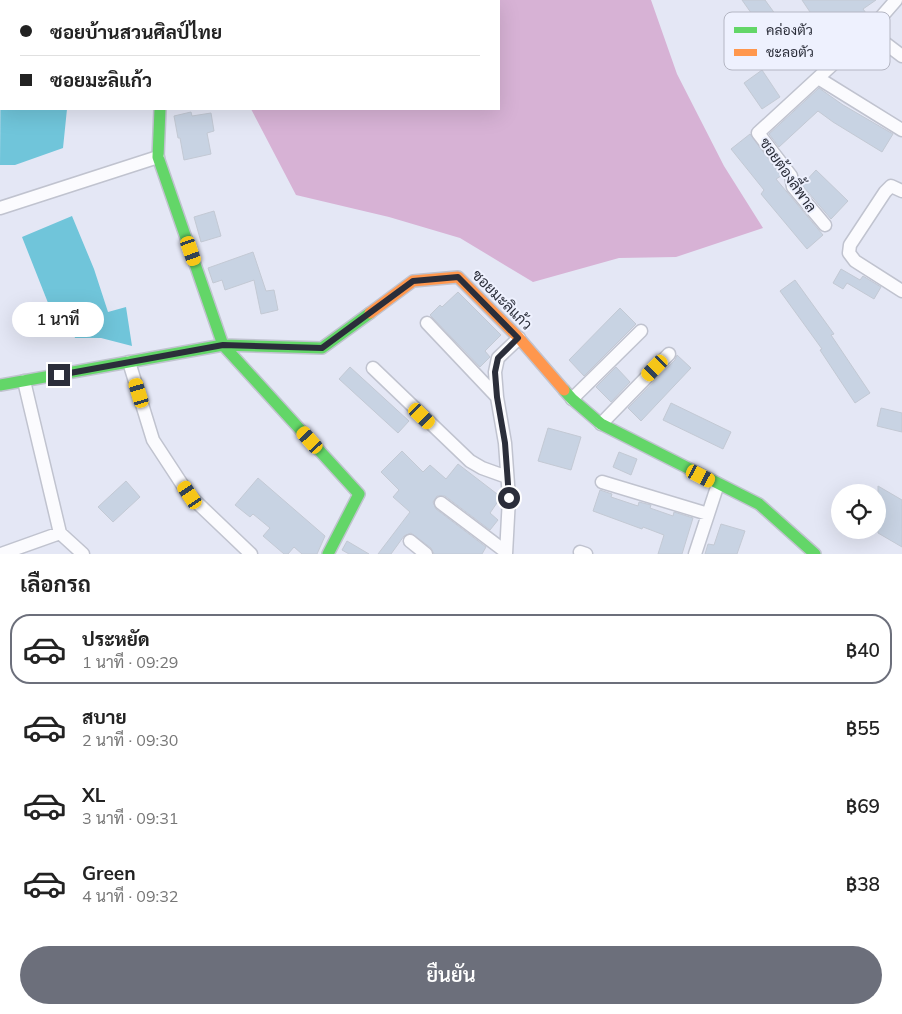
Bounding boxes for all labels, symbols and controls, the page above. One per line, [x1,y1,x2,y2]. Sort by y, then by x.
legend [724,12,890,70]
text: ซอยบ้านสวนศิลป์ไทย [50,20,222,44]
text: คล่องตัว [766,21,813,39]
text: ชะลอตัว [766,43,814,61]
text: ซอยมะลิแก้ว [50,68,152,92]
street label: ซอยต้องลี้พาล [756,131,825,216]
car [179,234,202,268]
street label: ซอยมะลิแก้ว [468,266,536,334]
callout: 1 นาที [13,302,105,338]
text: 1 นาที [37,309,79,329]
car [639,352,670,384]
route end [48,364,70,386]
car [127,376,150,410]
car [405,400,438,432]
car [294,424,325,456]
car [684,463,717,489]
car [175,478,204,512]
map controls [831,484,886,539]
button: locate [831,484,886,539]
route start [498,487,520,509]
text: เลือกรถ [20,570,91,598]
icon: car [22,627,67,672]
text: ประหยัด [82,627,150,651]
text: ฿40 [846,638,880,662]
text: 1 นาที · 09:29 [82,652,178,672]
icon: car [22,705,67,750]
text: สบาย [82,705,127,729]
text: ฿55 [846,716,880,740]
text: 2 นาที · 09:30 [82,730,178,750]
icon: car [22,783,67,828]
text: XL [82,783,105,807]
text: ฿69 [846,794,880,818]
text: 3 นาที · 09:31 [82,808,178,828]
icon: car [22,861,67,906]
text: Green [82,861,136,885]
text: ฿38 [846,872,880,896]
text: 4 นาที · 09:32 [82,886,178,906]
button: ยืนยัน [20,946,882,1004]

